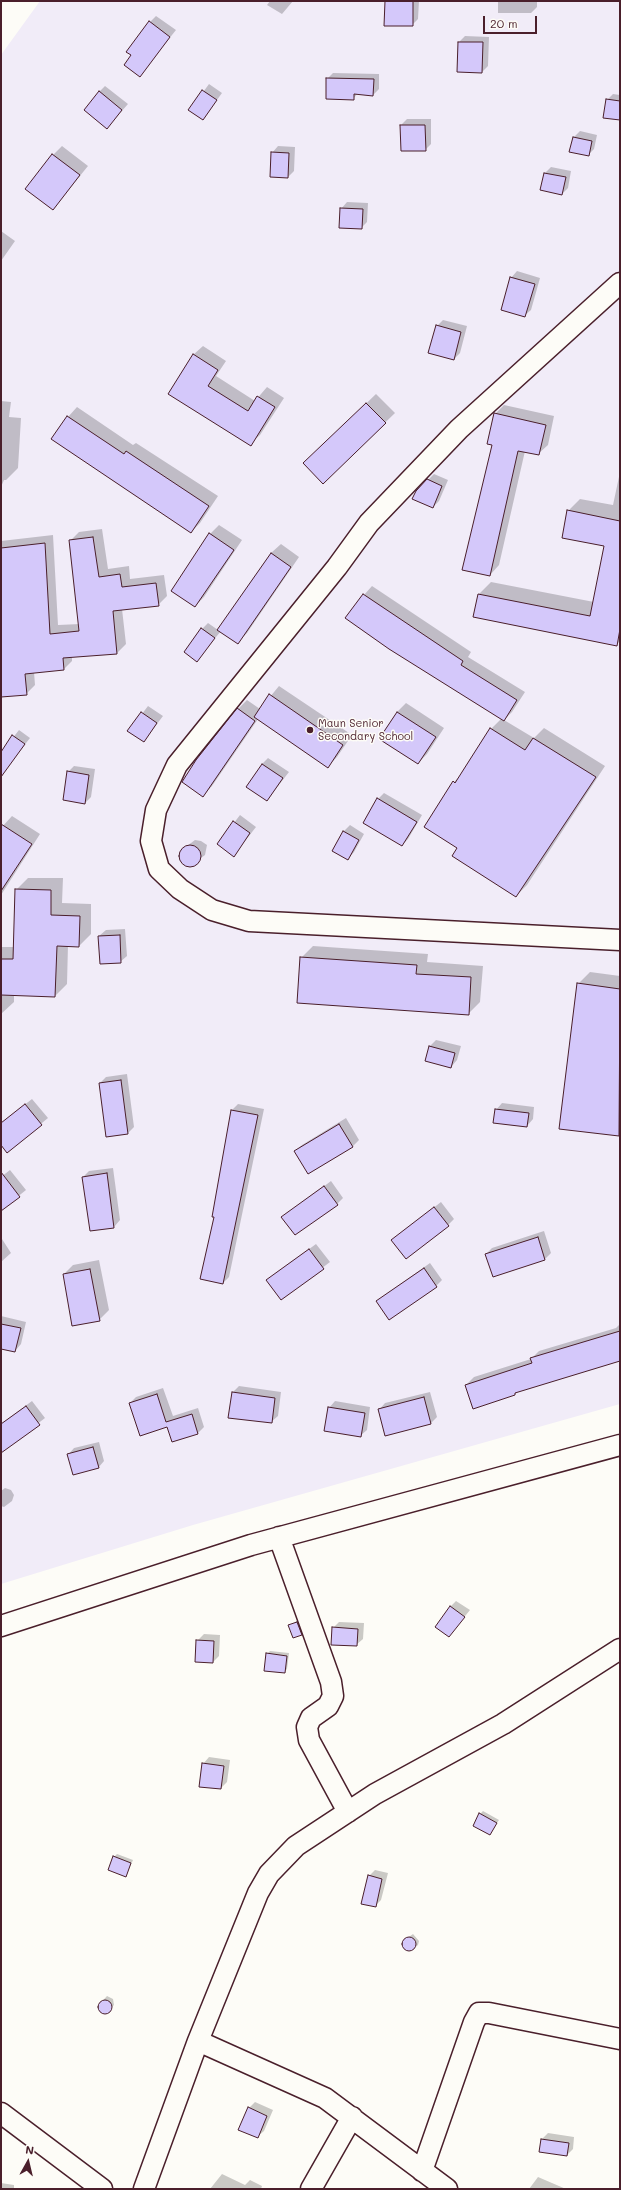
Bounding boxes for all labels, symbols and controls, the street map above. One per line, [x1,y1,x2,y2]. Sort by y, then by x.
scale bar [485,8,539,34]
text: 20 m [490,15,518,31]
place label: Maun Senior Secondary School [318,717,413,743]
marker: Maun Senior Secondary School [305,725,315,735]
north arrow [8,2142,48,2182]
text: N [25,2142,35,2158]

